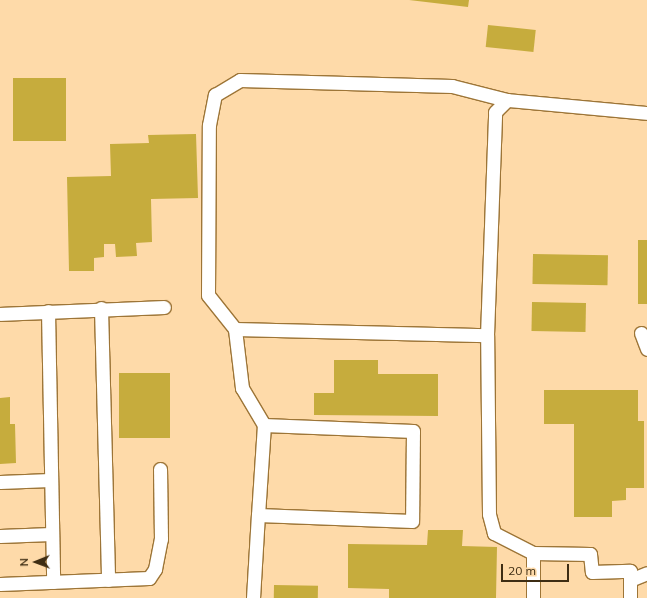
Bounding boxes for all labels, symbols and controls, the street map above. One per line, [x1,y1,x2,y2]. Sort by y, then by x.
north arrow [16,542,56,582]
scale bar [503,556,571,582]
text: N [17,558,31,566]
text: 20 m [508,563,536,578]

